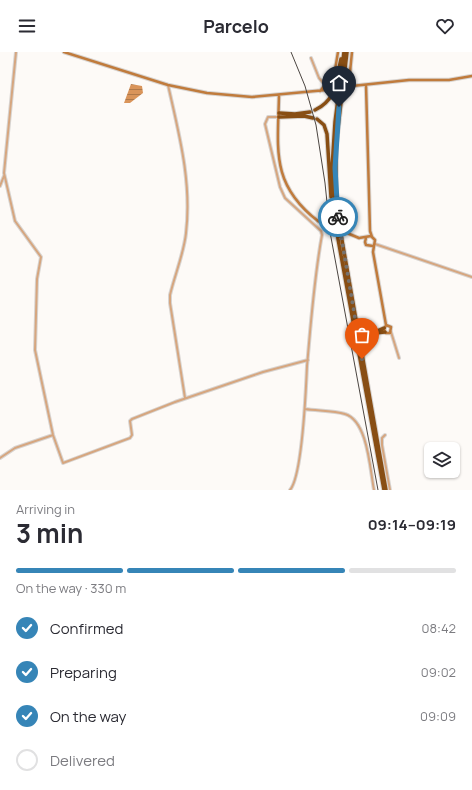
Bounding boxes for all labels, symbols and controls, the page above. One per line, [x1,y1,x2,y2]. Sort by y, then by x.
text: Parcelo [203,14,269,38]
icon: menu [16,15,38,37]
icon: heart [434,15,456,37]
pin [322,66,356,107]
icon: home [328,72,350,94]
courier [318,197,358,237]
icon: bike [327,206,349,228]
pin [345,318,379,359]
icon: bag [351,324,373,346]
map controls [424,442,460,478]
button: layers [424,442,460,478]
text: Arriving in [16,500,75,518]
text: 09:14–09:19 [368,514,456,535]
text: 3 min [16,515,83,551]
text: On the way · 330 m [16,579,126,597]
icon: check [16,617,38,639]
text: Confirmed [50,618,123,639]
text: 08:42 [422,619,456,637]
icon: check [16,661,38,683]
text: Preparing [50,662,117,683]
text: 09:02 [421,663,456,681]
icon: check [16,705,38,727]
text: On the way [50,706,126,727]
text: 09:09 [420,707,456,725]
text: Delivered [50,750,115,771]

